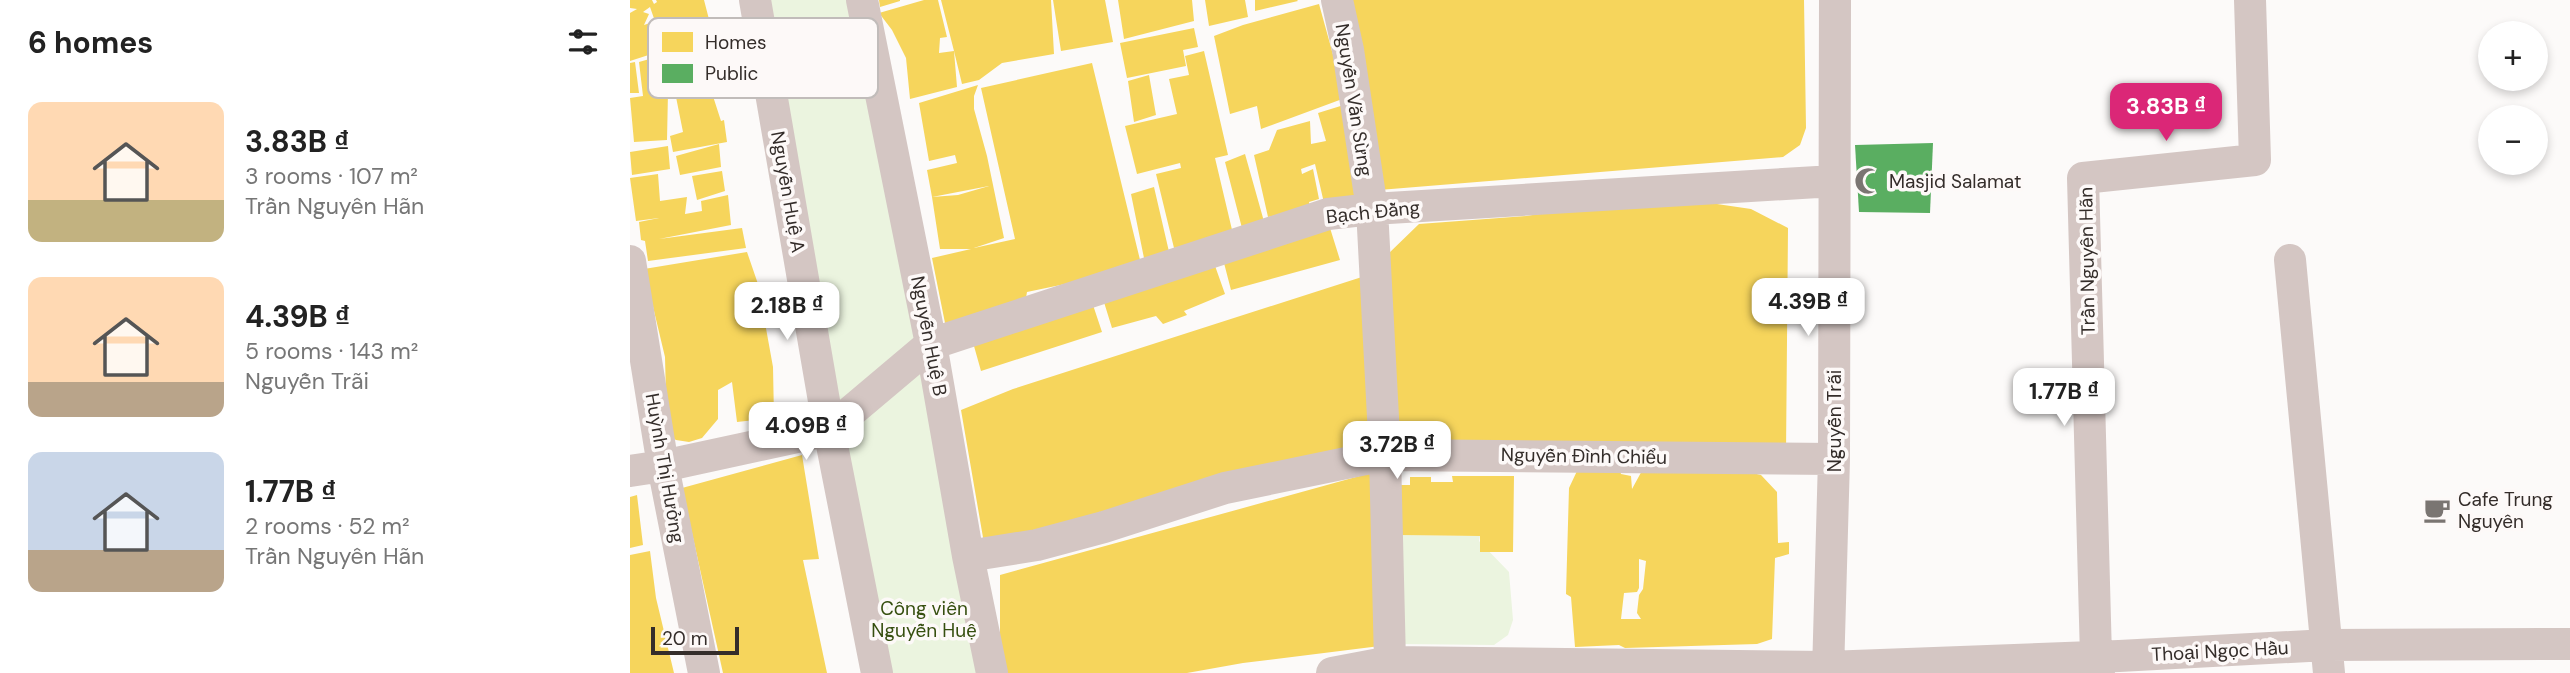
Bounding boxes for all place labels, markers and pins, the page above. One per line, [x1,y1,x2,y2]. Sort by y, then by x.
pin: 3.83B ₫ [2101,83,2231,143]
mosque icon: Masjid Salamat [1853,166,1883,196]
place label: Masjid Salamat [1889,169,2021,194]
pin: 4.39B ₫ [1743,278,1873,338]
pin: 2.18B ₫ [722,282,852,342]
pin: 1.77B ₫ [1999,368,2129,428]
pin: 4.09B ₫ [741,402,871,462]
pin: 3.72B ₫ [1332,421,1462,481]
place label: Cafe Trung Nguyên [2458,487,2553,534]
cafe icon: Cafe Trung Nguyên [2422,495,2452,525]

